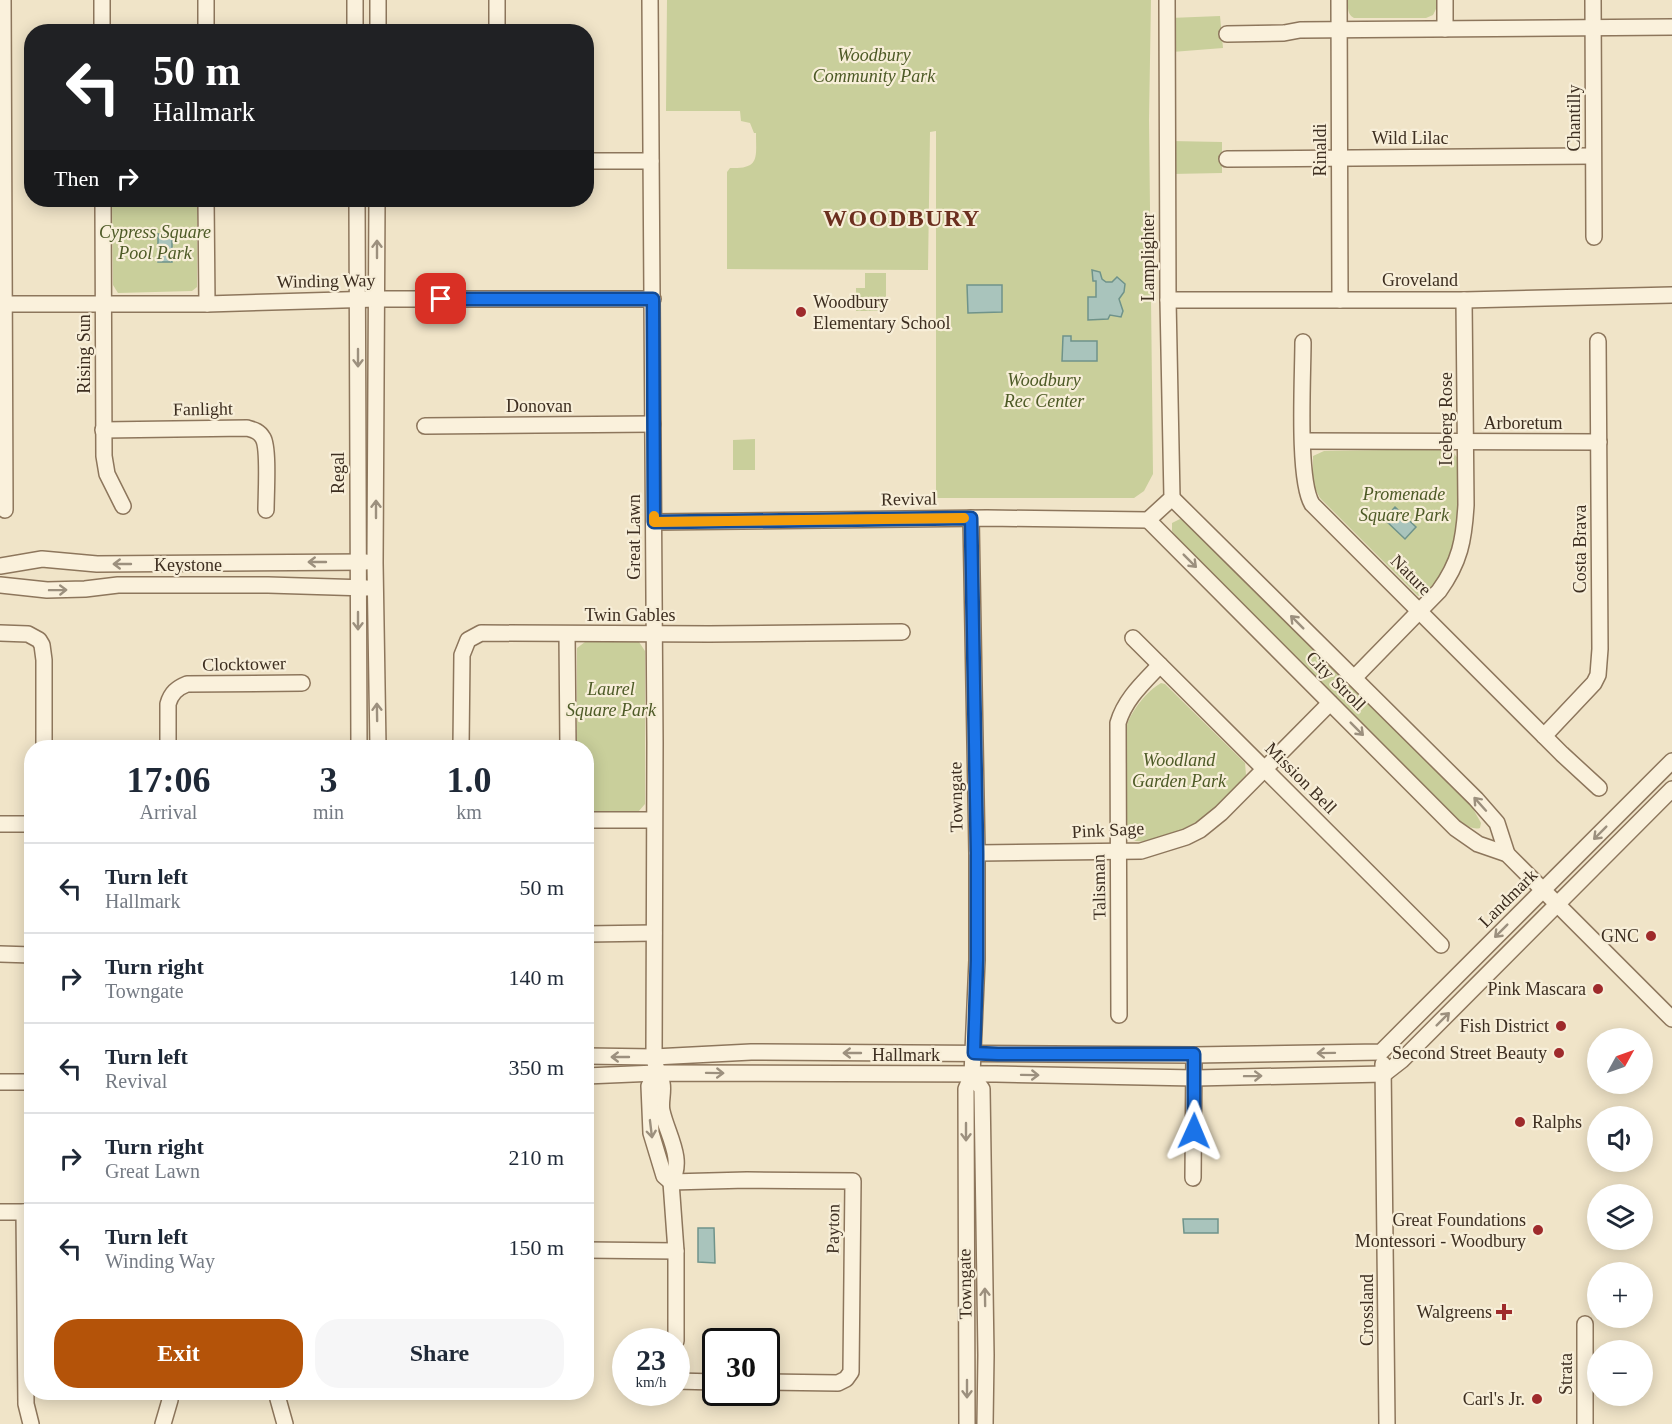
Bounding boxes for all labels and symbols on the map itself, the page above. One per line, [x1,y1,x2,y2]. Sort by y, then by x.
park label: Woodbury Community Park [813,45,936,86]
street label: Chantilly [1564,85,1584,152]
street label: Rinaldi [1310,124,1330,177]
street label: Wild Lilac [1372,128,1448,148]
district label: WOODBURY [823,205,981,231]
street label: Lamplighter [1138,213,1158,301]
park label: Cypress Square Pool Park [99,222,211,263]
one-way arrow [371,240,383,260]
street label: Winding Way [276,270,376,292]
street label: Groveland [1382,270,1458,290]
pin [415,273,466,324]
place label: Woodbury Elementary School [813,292,950,333]
marker: Woodbury Elementary School [794,305,808,319]
street label: Rising Sun [74,314,94,394]
one-way arrow [352,348,364,368]
park label: Woodbury Rec Center [1003,370,1085,411]
street label: Iceberg Rose [1436,372,1456,466]
street label: Donovan [506,396,572,416]
street label: Fanlight [173,398,233,420]
street label: Arboretum [1484,413,1562,433]
street label: Regal [328,452,348,494]
park label: Promenade Square Park [1359,484,1450,525]
street label: Revival [881,489,937,509]
street label: Great Lawn [624,494,644,580]
one-way arrow [370,499,382,519]
street label: Costa Brava [1570,505,1590,593]
street label: Nature [1387,551,1435,599]
one-way arrow [1183,553,1197,568]
street label: Keystone [154,555,222,575]
one-way arrow [307,557,327,568]
one-way arrow [112,558,132,569]
one-way arrow [48,584,68,596]
street label: Twin Gables [584,605,676,625]
one-way arrow [352,610,364,630]
one-way arrow [1290,614,1305,629]
street label: City Stroll [1302,647,1370,715]
street label: Clocktower [202,653,286,675]
park label: Laurel Square Park [566,679,657,720]
one-way arrow [371,702,383,722]
one-way arrow [1349,722,1364,737]
street label: Mission Bell [1261,738,1341,818]
park label: Woodland Garden Park [1132,750,1227,791]
street label: Towngate [945,761,967,833]
one-way arrow [1473,797,1487,812]
street label: Pink Sage [1071,818,1145,842]
one-way arrow [1593,825,1607,840]
street label: Talisman [1088,854,1110,920]
street label: Landmark [1475,865,1541,931]
one-way arrow [1494,924,1509,939]
place label: GNC [1601,926,1639,946]
marker: GNC [1644,929,1658,943]
place label: Pink Mascara [1488,979,1586,999]
marker: Pink Mascara [1591,982,1605,996]
one-way arrow [1436,1012,1451,1026]
place label: Fish District [1459,1016,1549,1036]
marker: Fish District [1554,1019,1568,1033]
north arrow [1587,1028,1653,1094]
place label: Second Street Beauty [1392,1043,1547,1063]
street label: Hallmark [872,1045,940,1065]
marker: Second Street Beauty [1552,1046,1566,1060]
one-way arrow [843,1047,863,1059]
one-way arrow [1317,1047,1337,1058]
one-way arrow [611,1051,631,1062]
one-way arrow [704,1068,724,1079]
one-way arrow [1020,1069,1040,1081]
one-way arrow [1242,1071,1262,1082]
position arrow [1162,1099,1226,1163]
place label: Ralphs [1532,1112,1582,1132]
marker: Ralphs [1513,1115,1527,1129]
one-way arrow [646,1118,657,1138]
one-way arrow [960,1122,972,1142]
street label: Payton [823,1204,843,1254]
place label: Great Foundations Montessori - Woodbury [1355,1210,1526,1251]
marker: Great Foundations Montessori - Woodbury [1531,1223,1545,1237]
street label: Towngate [954,1248,976,1320]
street label: Crossland [1357,1274,1377,1346]
one-way arrow [979,1287,991,1307]
place label: Walgreens [1416,1302,1492,1322]
marker: Walgreens [1497,1305,1511,1319]
speed limit sign: 30 [702,1328,780,1406]
street label: Strata [1556,1353,1576,1395]
one-way arrow [961,1378,973,1398]
place label: Carl's Jr. [1463,1389,1525,1409]
marker: Carl's Jr. [1530,1392,1544,1406]

